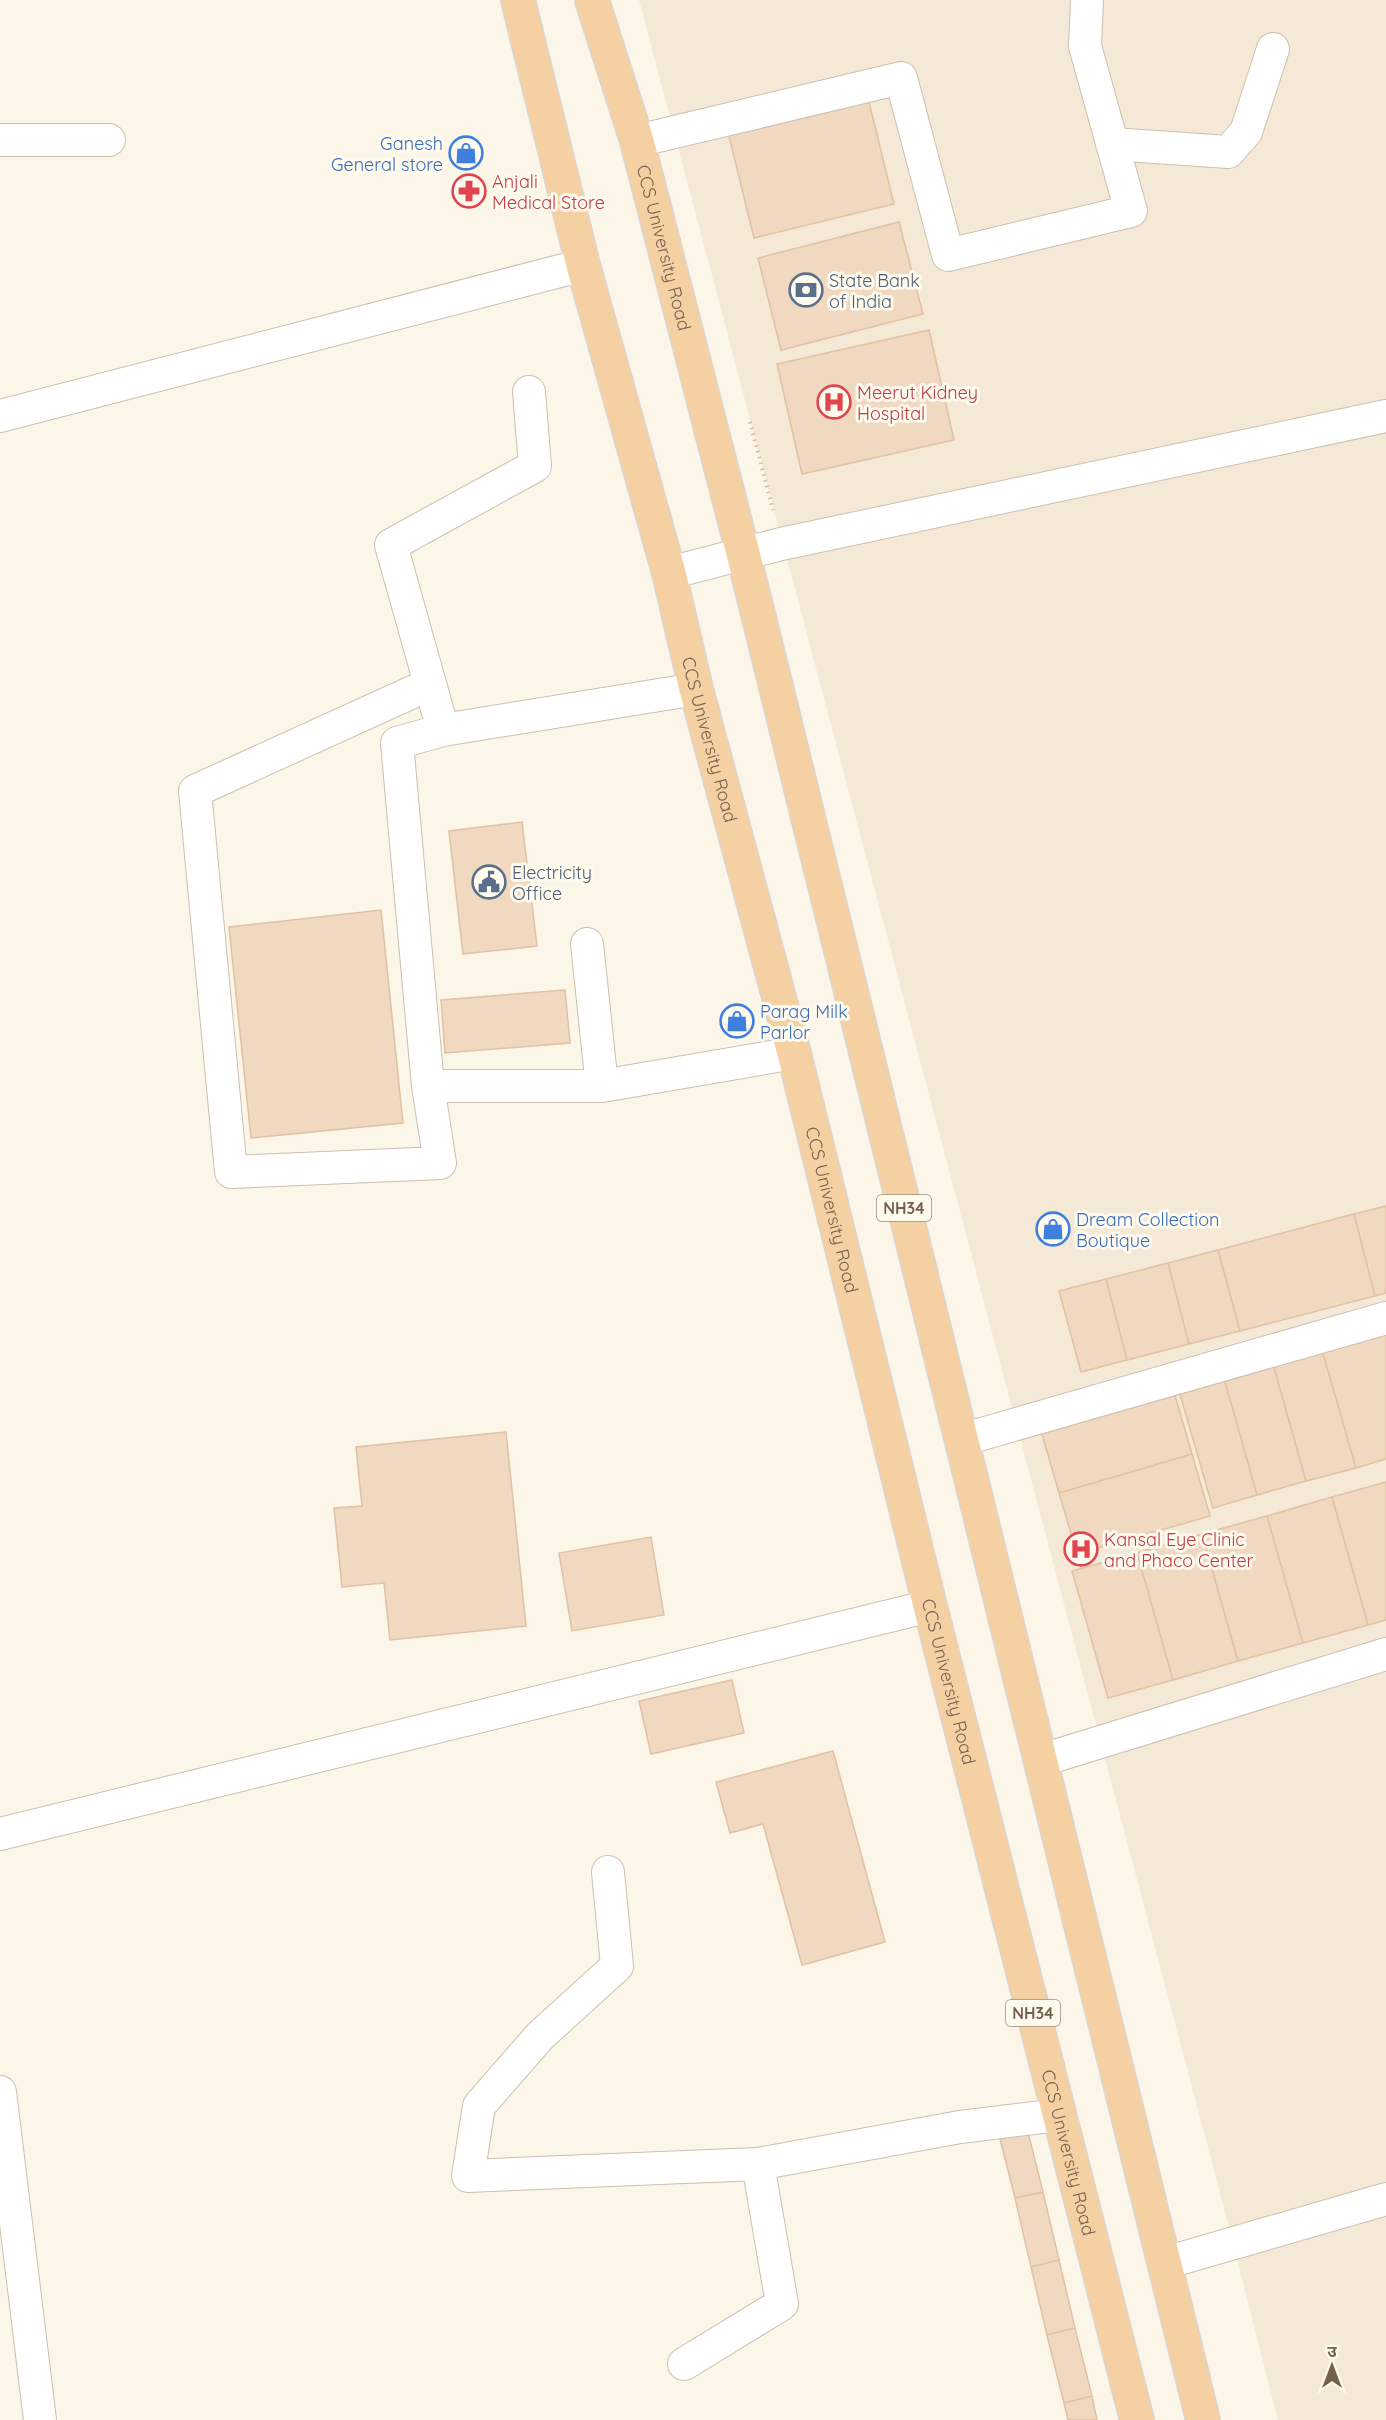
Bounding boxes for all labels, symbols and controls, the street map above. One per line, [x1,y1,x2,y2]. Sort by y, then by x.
place label: Ganesh General store [331,132,443,176]
shop icon: Ganesh General store [448,135,484,171]
street label: CCS University Road [632,162,697,333]
place label: Anjali Medical Store [492,170,605,214]
pharmacy icon: Anjali Medical Store [451,173,487,209]
place label: State Bank of India [829,269,920,313]
bank icon: State Bank of India [788,272,824,308]
place label: Meerut Kidney Hospital [857,381,978,425]
hospital icon: Meerut Kidney Hospital [816,384,852,420]
street label: CCS University Road [677,654,743,825]
place label: Electricity Office [512,861,592,905]
public building icon: Electricity Office [471,864,507,900]
place label: Parag Milk Parlor [760,1000,848,1044]
shop icon: Parag Milk Parlor [719,1003,755,1039]
street label: CCS University Road [801,1124,864,1295]
road number: NH34 [877,1195,931,1221]
place label: Dream Collection Boutique [1076,1208,1219,1252]
shop icon: Dream Collection Boutique [1035,1211,1071,1247]
place label: Kansal Eye Clinic and Phaco Center [1104,1528,1254,1572]
hospital icon: Kansal Eye Clinic and Phaco Center [1063,1531,1099,1567]
street label: CCS University Road [917,1596,981,1767]
road number: NH34 [1006,2000,1060,2026]
street label: CCS University Road [1037,2067,1101,2238]
north arrow [1302,2336,1362,2396]
text: उ [1327,2341,1337,2361]

